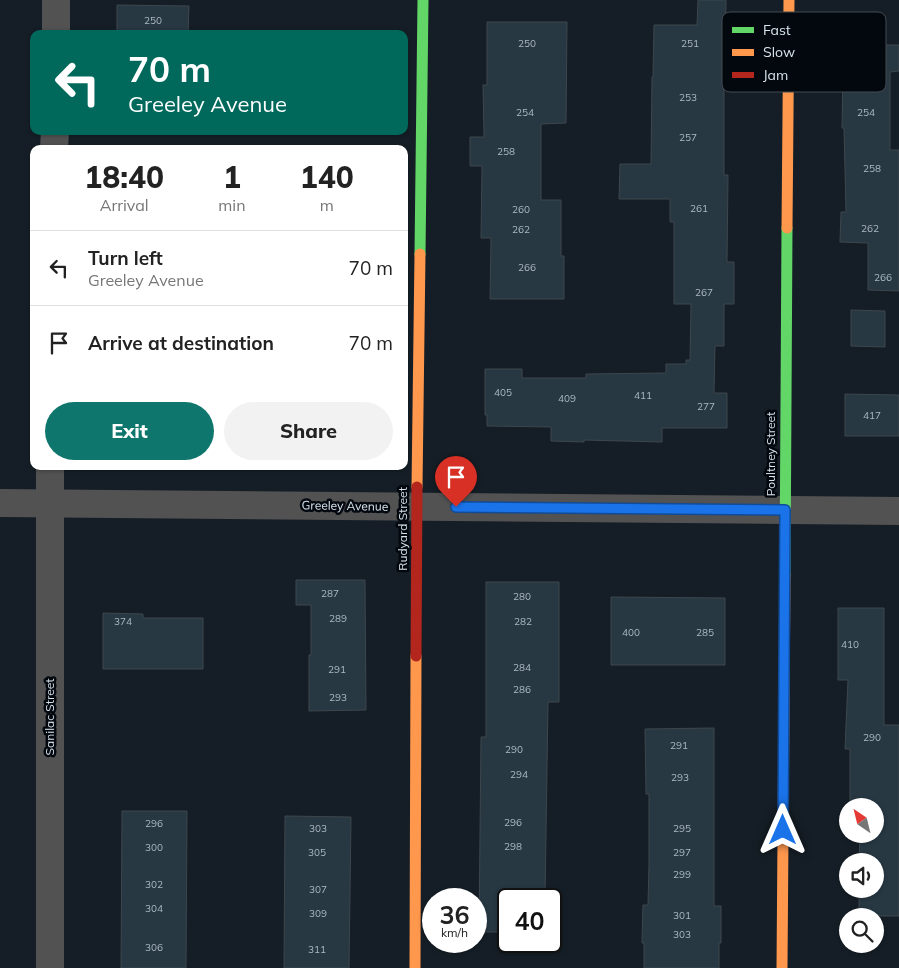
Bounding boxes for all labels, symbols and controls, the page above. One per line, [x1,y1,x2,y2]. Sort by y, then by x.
legend [722,12,886,92]
house number: 250 [144,14,162,27]
text: Fast [763,21,791,39]
house number: 250 [518,37,536,50]
house number: 251 [681,37,699,50]
text: Slow [763,43,795,61]
text: 70 m [128,47,211,91]
icon: left [45,50,110,115]
text: Jam [763,66,788,84]
text: Greeley Avenue [128,90,287,118]
house number: 253 [679,91,697,104]
house number: 254 [516,106,534,119]
house number: 254 [857,106,875,119]
house number: 257 [679,131,697,144]
house number: 258 [497,145,515,158]
text: 18:40 [84,158,164,196]
text: 1 [223,158,241,196]
text: 140 [300,158,354,196]
house number: 258 [863,162,881,175]
text: Arrival [100,195,149,215]
text: min [218,195,246,215]
text: m [320,195,334,215]
house number: 261 [690,202,708,215]
house number: 260 [512,203,530,216]
house number: 262 [861,222,879,235]
house number: 262 [512,223,530,236]
text: Turn left [88,246,163,270]
icon: left [45,254,73,282]
text: 70 m [349,256,393,280]
house number: 266 [518,261,536,274]
text: Greeley Avenue [88,270,204,290]
house number: 266 [874,271,892,284]
house number: 267 [695,286,713,299]
icon: arrive [45,329,73,357]
text: Arrive at destination [88,331,274,355]
text: 70 m [349,331,393,355]
house number: 405 [494,386,512,399]
house number: 411 [634,389,652,402]
house number: 409 [558,392,576,405]
house number: 277 [697,400,715,413]
button: Exit [45,402,214,460]
button: Share [224,402,393,460]
house number: 417 [863,409,881,422]
street label: Poultney Street [763,412,778,496]
pin [435,456,477,507]
icon: arrive [442,463,470,491]
street label: Rudyard Street [395,487,410,571]
street label: Greeley Avenue [302,497,388,514]
house number: 287 [321,587,339,600]
house number: 280 [513,590,531,603]
house number: 289 [329,612,347,625]
house number: 374 [114,615,132,628]
house number: 282 [514,615,532,628]
house number: 400 [622,626,640,639]
house number: 285 [696,626,714,639]
house number: 410 [841,638,859,651]
house number: 284 [513,661,531,674]
house number: 291 [328,663,346,676]
street label: Sanilac Street [42,679,57,755]
house number: 286 [513,683,531,696]
house number: 293 [329,691,347,704]
house number: 290 [863,731,881,744]
house number: 291 [670,739,688,752]
house number: 290 [505,743,523,756]
house number: 294 [510,768,528,781]
house number: 293 [671,771,689,784]
north arrow [839,798,884,842]
map controls [839,798,884,953]
position arrow [756,803,808,855]
house number: 296 [504,816,522,829]
house number: 296 [145,817,163,830]
house number: 303 [309,822,327,835]
house number: 295 [673,822,691,835]
house number: 298 [504,840,522,853]
house number: 300 [145,841,163,854]
house number: 305 [308,846,326,859]
house number: 297 [673,846,691,859]
button: sound [839,853,884,898]
house number: 299 [673,868,691,881]
house number: 302 [145,878,163,891]
house number: 307 [309,883,327,896]
speed limit sign: 40 [497,888,562,953]
text: 36 [439,899,470,930]
house number: 304 [145,902,163,915]
house number: 309 [309,907,327,920]
button: search [839,908,884,953]
house number: 301 [673,909,691,922]
text: km/h [441,925,468,940]
house number: 303 [673,928,691,941]
house number: 306 [145,941,163,954]
house number: 311 [308,943,326,956]

